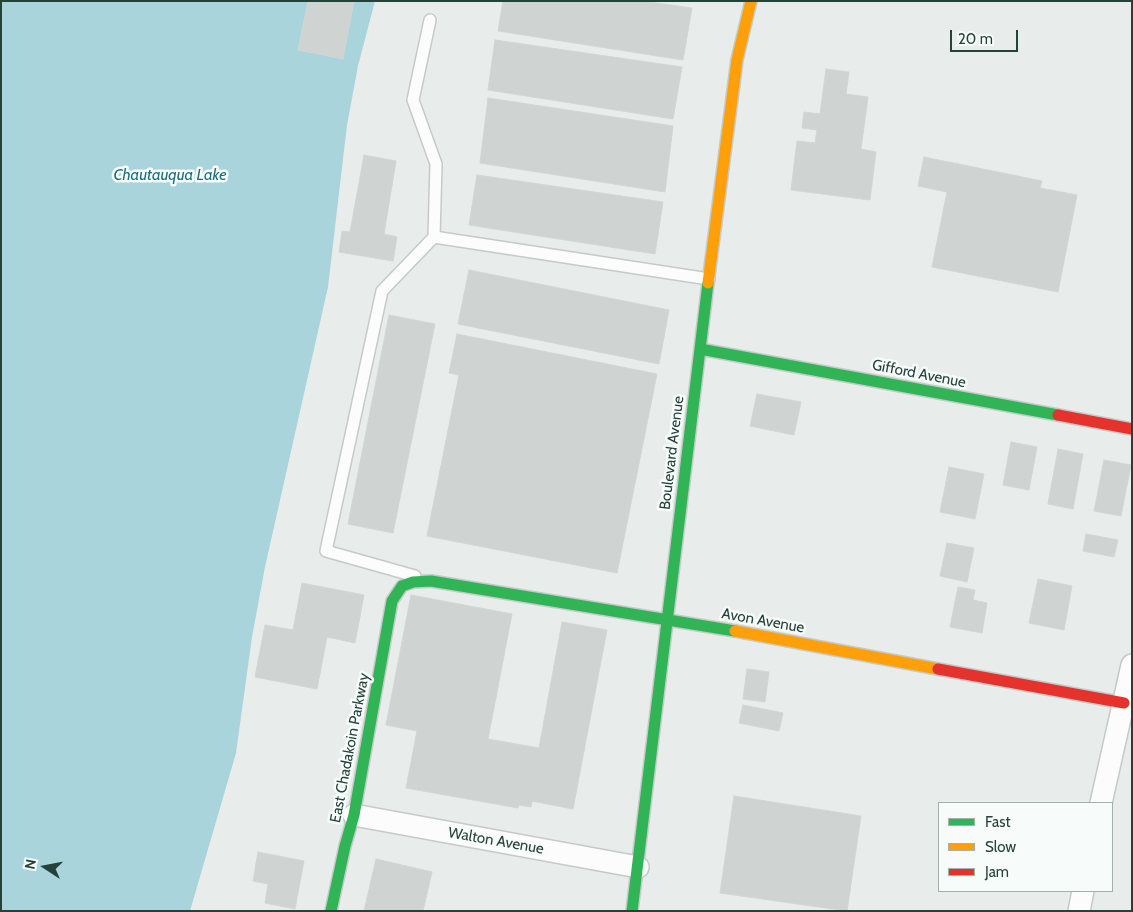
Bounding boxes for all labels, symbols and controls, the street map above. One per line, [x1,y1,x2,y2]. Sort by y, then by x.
scale bar [953,20,1020,52]
text: 20 m [958,30,993,48]
water label: Chautauqua Lake [113,165,227,185]
street label: Gifford Avenue [871,356,967,392]
street label: Boulevard Avenue [656,395,688,511]
street label: Avon Avenue [720,605,806,637]
street label: East Chadakoin Parkway [327,672,373,824]
legend [938,802,1113,892]
text: Fast [985,813,1010,831]
street label: Walton Avenue [447,824,545,858]
text: Slow [985,838,1016,856]
north arrow [20,842,70,892]
text: N [20,858,40,871]
text: Jam [985,863,1009,881]

